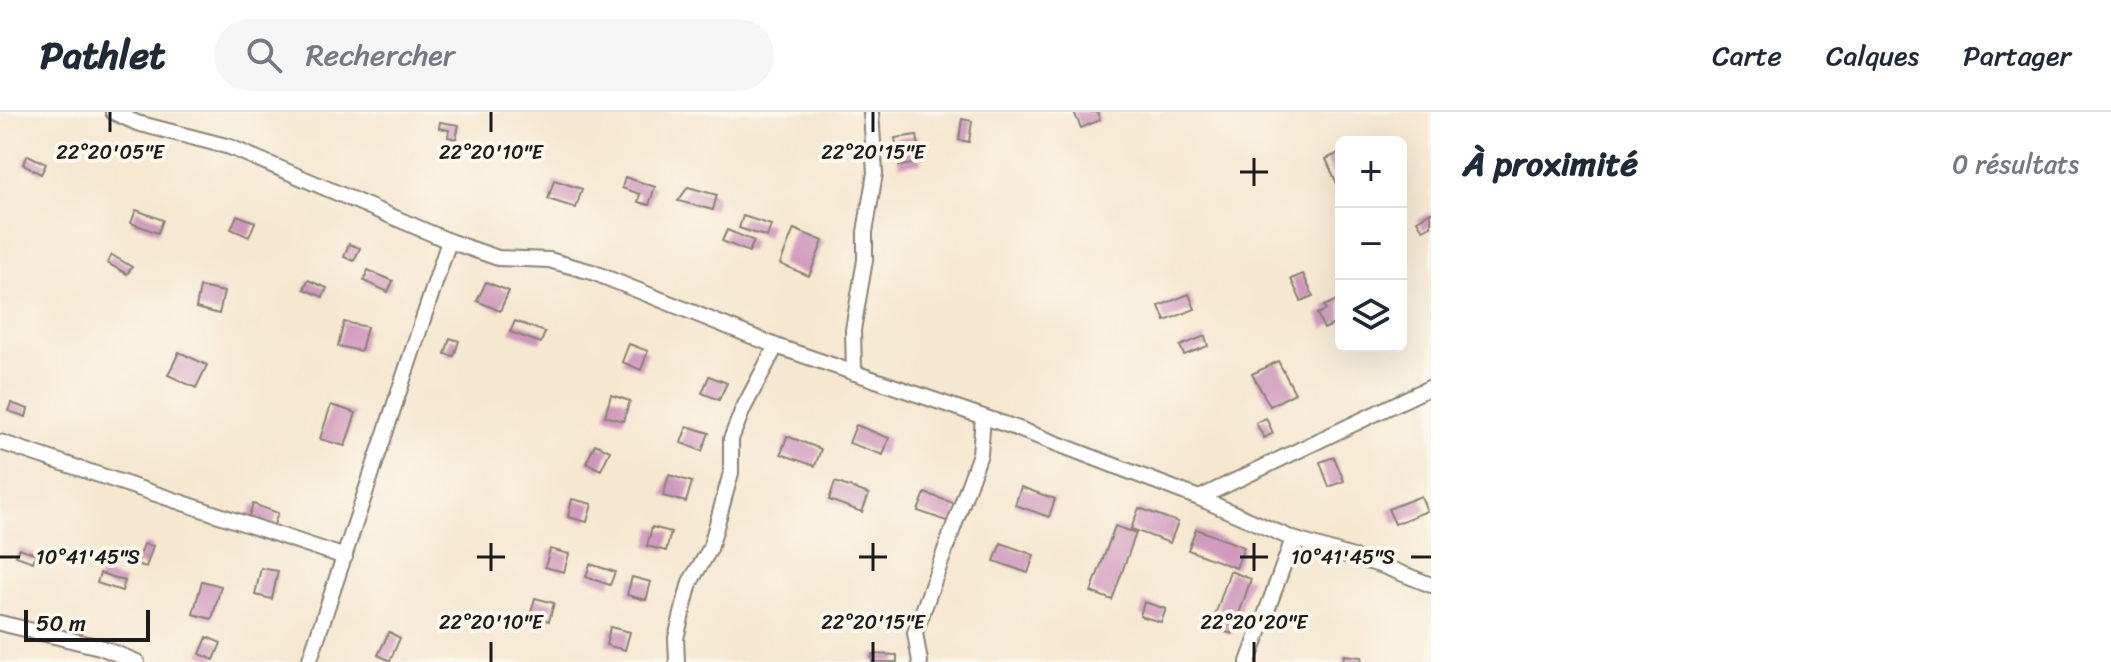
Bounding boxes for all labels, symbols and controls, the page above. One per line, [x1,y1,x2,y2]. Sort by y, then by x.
search box [214,19,774,91]
text: Pathlet [40,22,166,89]
text: Rechercher [306,28,455,82]
text: Carte [1712,31,1782,80]
text: Calques [1826,31,1919,80]
text: Partager [1963,31,2071,80]
icon: search [242,33,286,77]
text: À proximité [1463,134,1638,194]
text: 22°20'05"E [56,135,166,170]
text: 22°20'10"E [439,135,545,170]
text: 22°20'15"E [821,135,927,170]
map controls [1335,136,1407,352]
button: + [1335,136,1407,208]
text: 0 résultats [1952,141,2079,187]
button: − [1335,208,1407,280]
button: layers [1335,280,1407,352]
text: 10°41'45"S [36,540,140,575]
text: 10°41'45"S [1291,540,1395,575]
text: 50 m [36,604,86,643]
text: 22°20'10"E [439,605,545,640]
text: 22°20'15"E [821,605,927,640]
text: 22°20'20"E [1201,605,1309,640]
scale bar [24,606,150,642]

